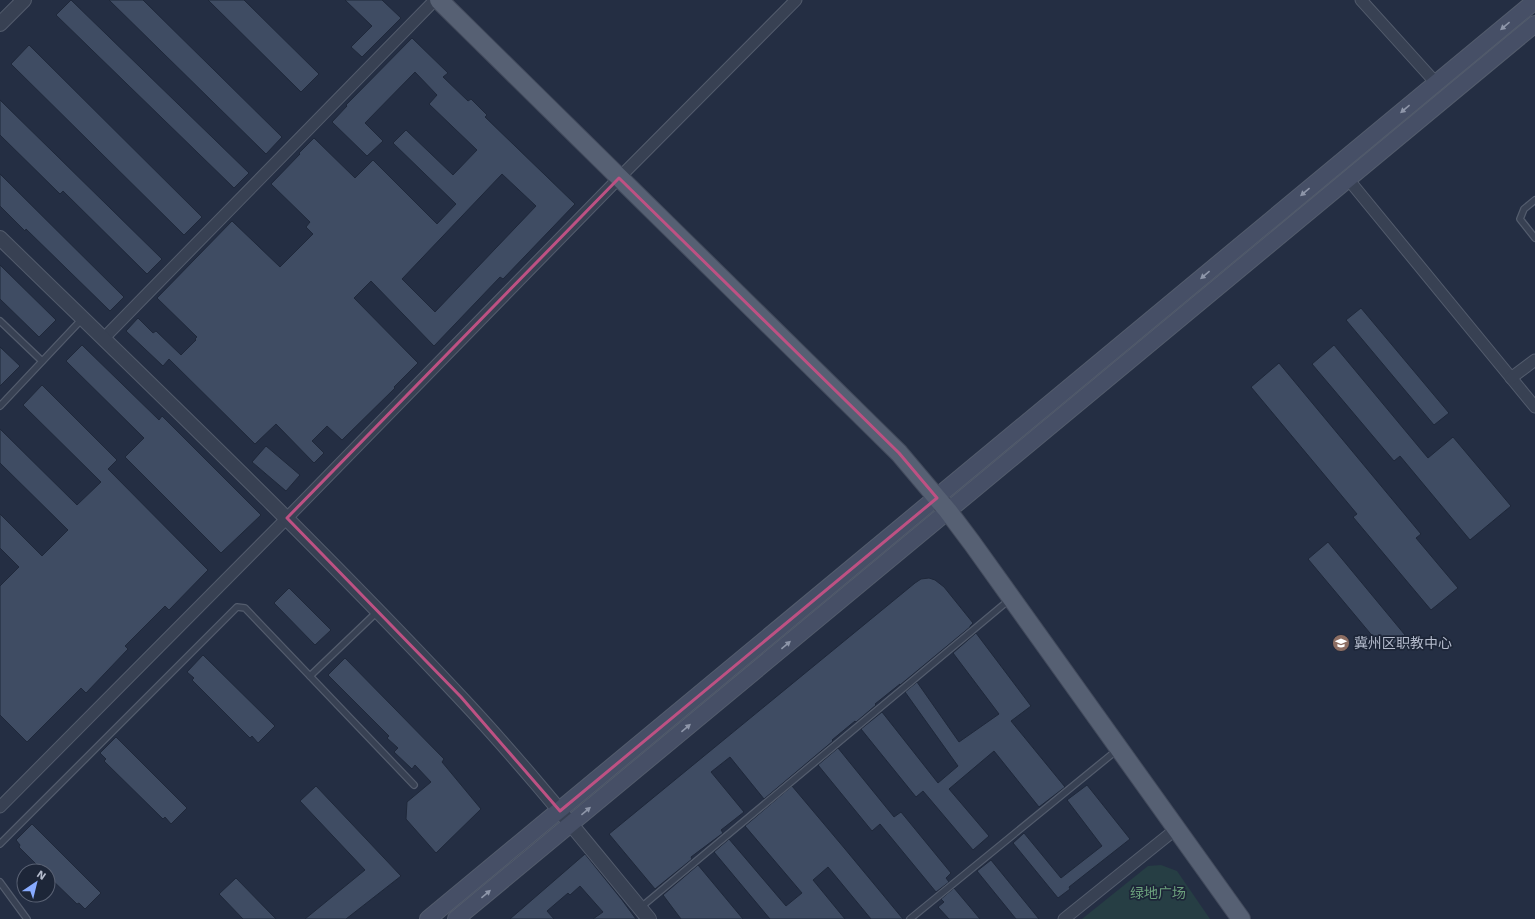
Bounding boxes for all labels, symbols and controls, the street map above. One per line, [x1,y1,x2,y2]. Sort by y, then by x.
one-way arrow [1500,22,1510,30]
one-way arrow [1400,105,1410,113]
one-way arrow [1300,188,1310,197]
one-way arrow [1200,271,1210,280]
school or university icon: 冀州区职教中心 [1331,633,1351,653]
place label: 冀州区职教中心 [1354,635,1452,651]
one-way arrow [781,641,792,650]
one-way arrow [681,724,692,733]
one-way arrow [581,807,592,816]
north arrow [16,863,56,903]
text: N [34,868,49,883]
park label: 绿地广场 [1130,885,1186,901]
one-way arrow [481,890,491,899]

